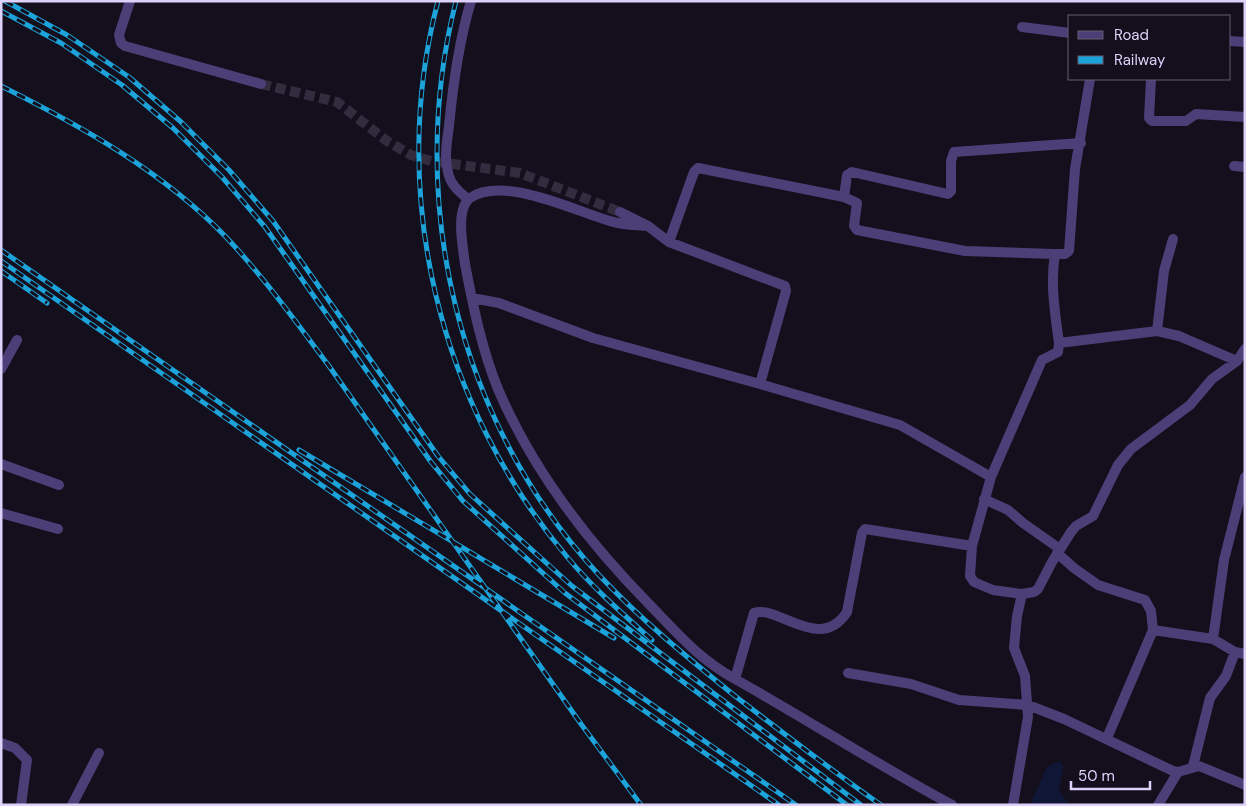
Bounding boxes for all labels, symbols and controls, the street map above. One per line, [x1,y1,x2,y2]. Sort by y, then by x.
legend [1068,15,1231,80]
text: Road [1114,25,1149,45]
text: Railway [1114,50,1166,70]
scale bar [1071,758,1150,790]
text: 50 m [1078,766,1115,786]

